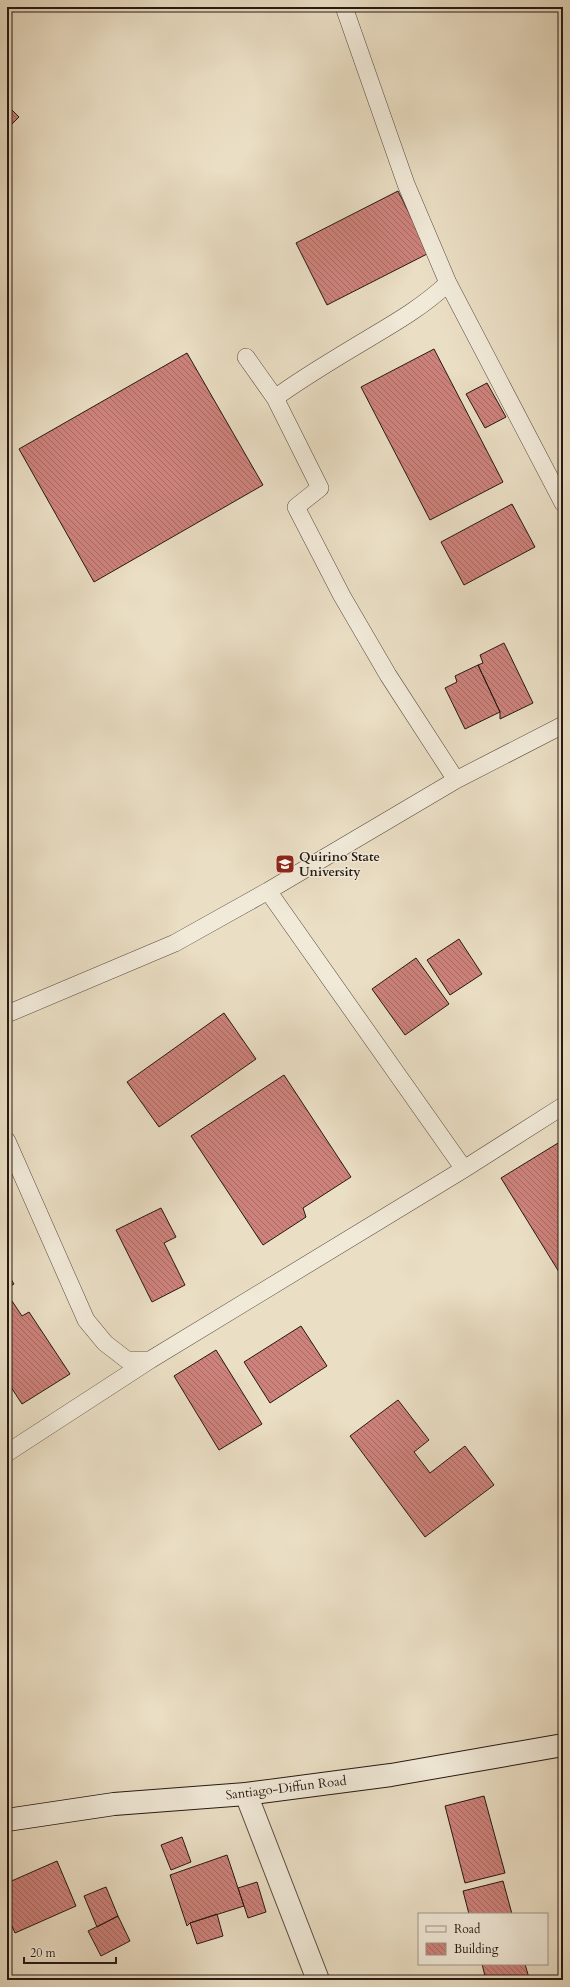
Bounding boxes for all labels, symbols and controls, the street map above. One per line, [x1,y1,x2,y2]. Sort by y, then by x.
place label: Quirino State University [299,848,380,881]
school or university icon: Quirino State University [274,853,296,875]
street label: Santiago-Diffun Road [225,1772,348,1804]
legend [418,1913,548,1965]
text: Road [454,1921,481,1937]
scale bar [24,1939,116,1965]
text: Building [454,1941,499,1957]
text: 20 m [30,1945,57,1961]

